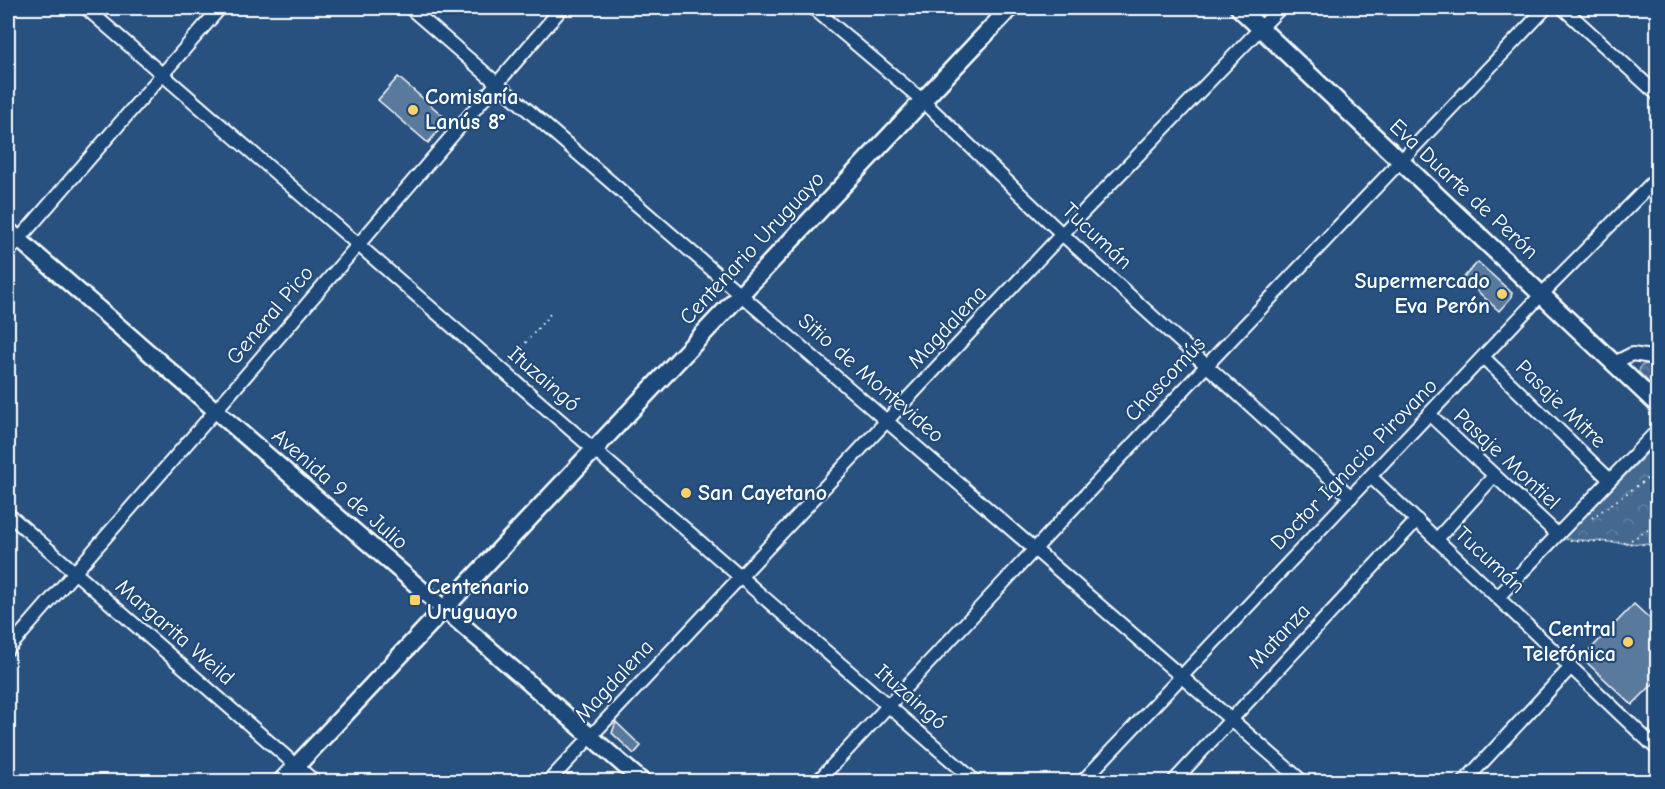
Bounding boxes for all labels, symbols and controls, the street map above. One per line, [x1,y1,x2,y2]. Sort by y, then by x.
place label: Comisaría Lanús 8° [425,84,518,135]
marker: Comisaría Lanús 8° [406,103,420,117]
street label: Eva Duarte de Perón [1384,113,1544,265]
street label: Centenario Uruguayo [674,166,830,330]
street label: Tucumán [1057,197,1137,275]
street label: General Pico [221,260,319,370]
place label: Supermercado Eva Perón [1355,268,1490,319]
street label: Magdalena [902,280,992,374]
marker: Supermercado Eva Perón [1495,287,1509,301]
street label: Sitio de Montevideo [793,308,949,448]
street label: Chascomús [1119,331,1211,427]
street label: Ituzaingó [503,341,585,417]
street label: Pasaje Mitre [1510,354,1612,454]
street label: Doctor Ignacio Pirovano [1265,373,1443,555]
street label: Pasaje Montiel [1448,403,1566,515]
street label: Avenida 9 de Julio [267,423,413,555]
place label: San Cayetano [698,480,827,506]
marker: San Cayetano [679,486,693,500]
street label: Tucumán [1450,521,1530,599]
street label: Margarita Weild [110,573,240,691]
place label: Centenario Uruguayo [427,574,529,625]
marker: Centenario Uruguayo [408,593,422,607]
street label: Matanza [1242,598,1316,674]
place label: Central Telefónica [1523,616,1616,667]
street label: Magdalena [569,634,659,728]
marker: Central Telefónica [1621,635,1635,649]
street label: Ituzaingó [870,659,952,735]

